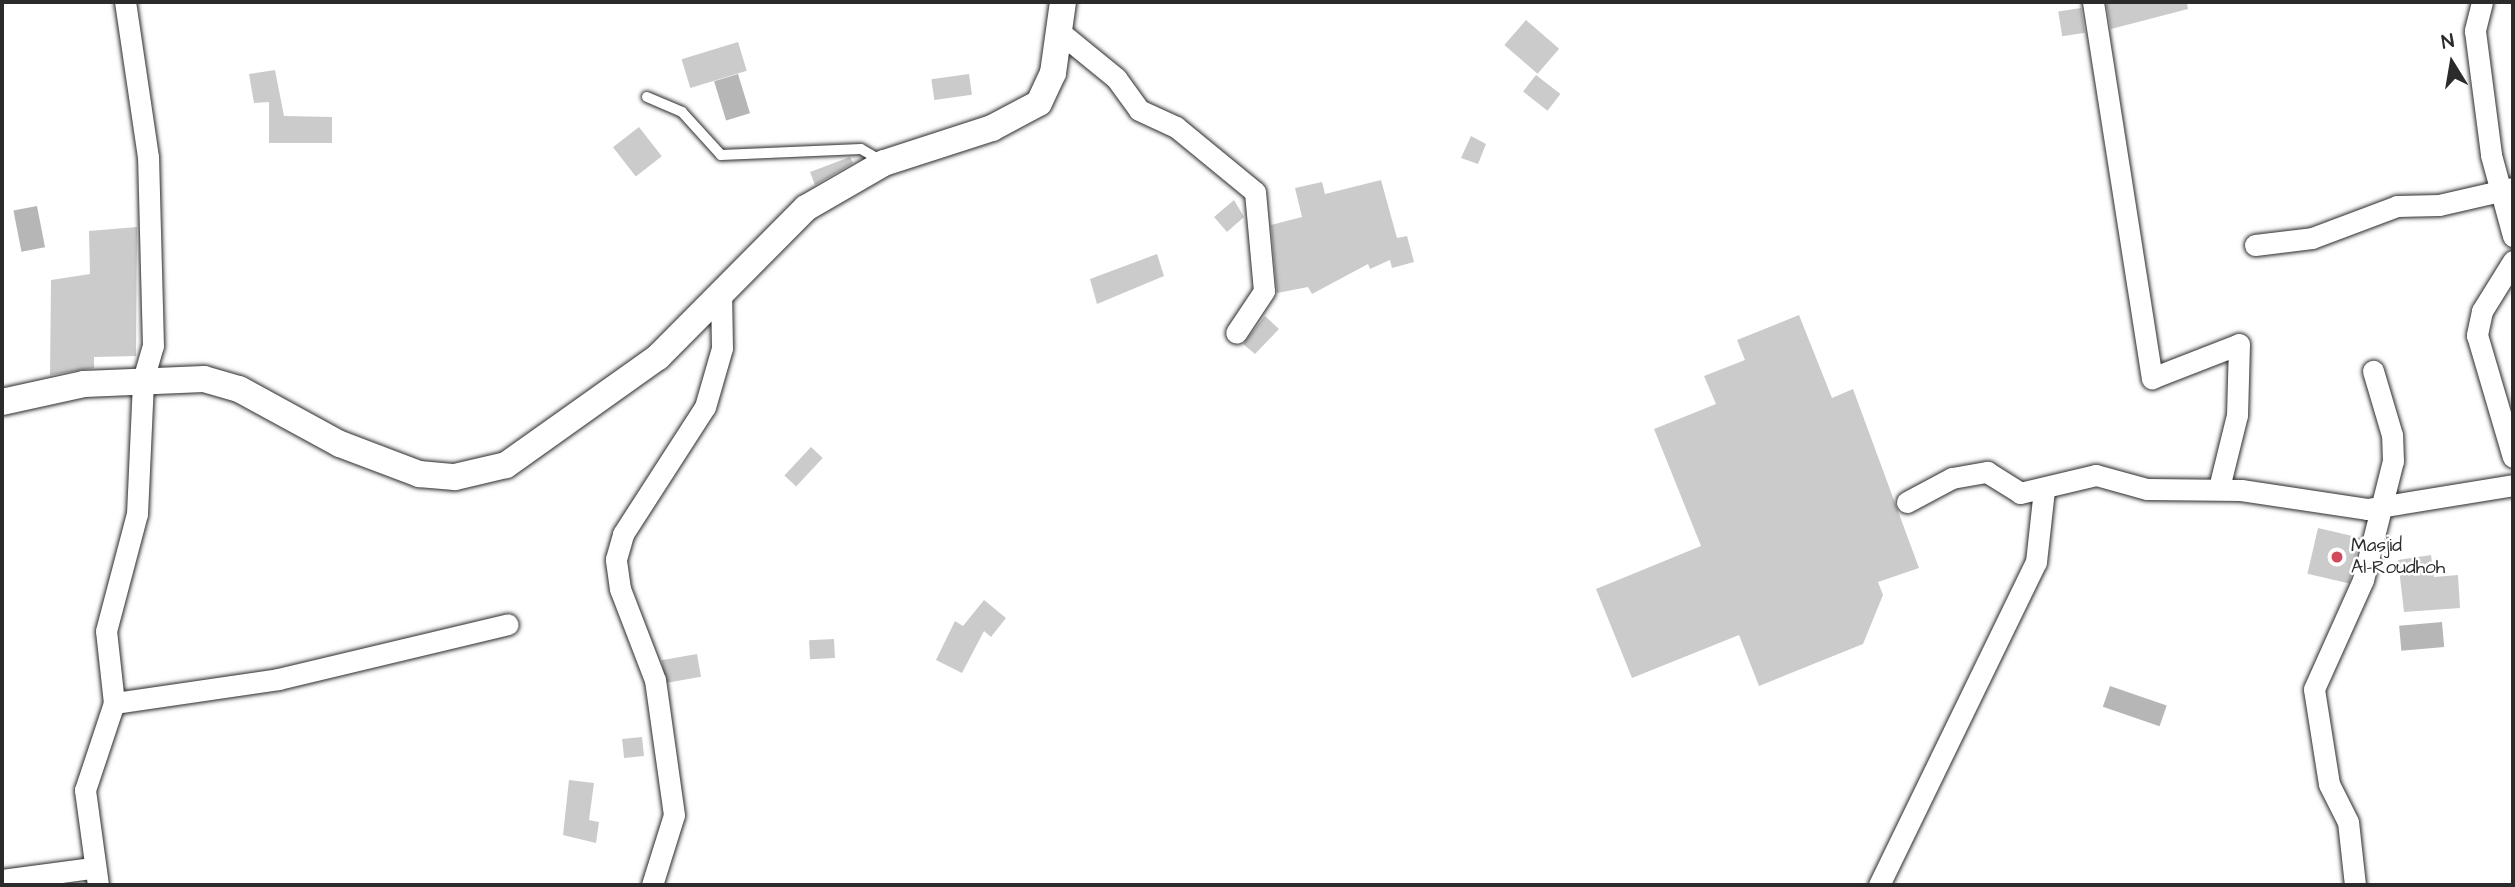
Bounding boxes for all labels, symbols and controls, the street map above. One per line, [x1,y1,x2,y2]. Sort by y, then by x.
north arrow [2417,28,2487,98]
text: N [2439,28,2456,56]
place label: Masjid Al-Roudhoh [2351,535,2445,579]
marker: Masjid Al-Roudhoh [2329,549,2345,565]

